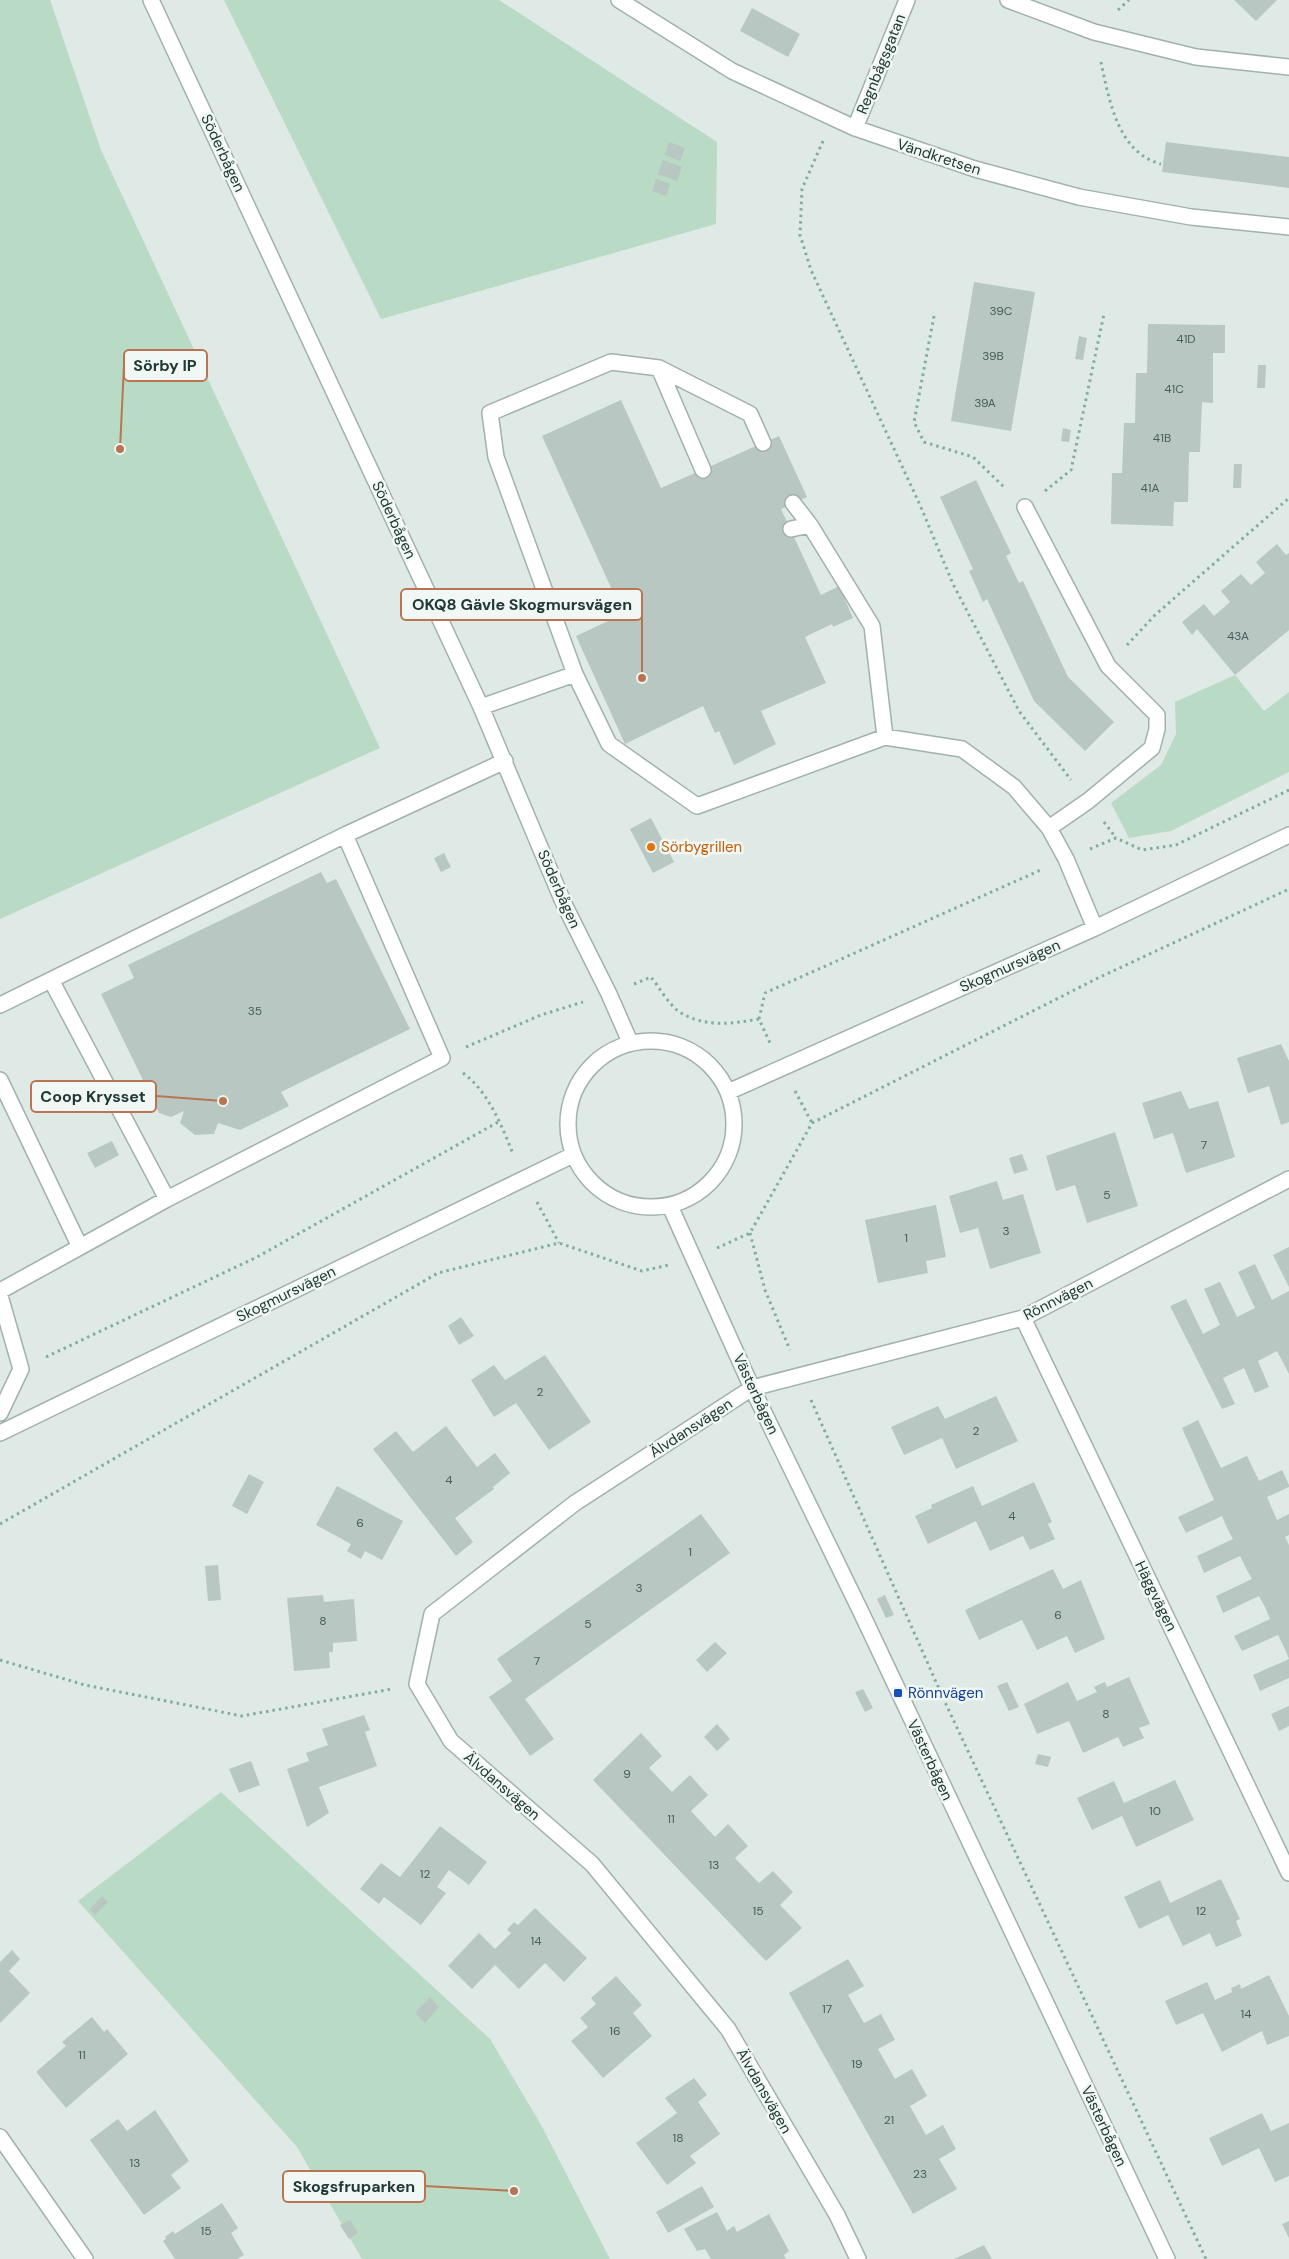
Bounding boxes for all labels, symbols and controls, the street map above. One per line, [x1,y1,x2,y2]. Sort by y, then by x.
street label: Regnbågsgatan [852,11,910,117]
street label: Söderbågen [196,111,250,195]
street label: Vändkretsen [895,134,983,180]
house number: 39C [990,303,1013,319]
house number: 41D [1176,331,1196,347]
house number: 39B [982,348,1004,364]
callout: Sörby IP [124,350,207,381]
text: Sörby IP [133,355,197,376]
house number: 41C [1164,381,1184,397]
house number: 39A [974,395,996,411]
house number: 41B [1153,430,1171,446]
street label: Söderbågen [367,478,421,562]
house number: 41A [1141,480,1160,496]
callout: OKQ8 Gävle Skogmursvägen [401,589,642,620]
text: OKQ8 Gävle Skogmursvägen [412,594,632,615]
house number: 43A [1227,628,1249,644]
place label: Sörbygrillen [661,837,742,857]
marker: Sörbygrillen [645,841,657,853]
street label: Söderbågen [533,847,585,931]
street label: Skogmursvägen [957,935,1063,997]
house number: 35 [248,1003,262,1019]
callout: Coop Krysset [31,1081,156,1112]
text: Coop Krysset [40,1086,146,1107]
house number: 7 [1201,1137,1207,1153]
house number: 5 [1103,1187,1111,1203]
house number: 3 [1002,1223,1010,1239]
house number: 1 [904,1230,908,1246]
street label: Skogmursvägen [233,1261,339,1327]
street label: Rönnvägen [1020,1273,1096,1325]
street label: Västerbågen [729,1350,783,1438]
house number: 2 [537,1384,544,1400]
street label: Älvdansvägen [646,1394,736,1462]
house number: 2 [973,1423,980,1439]
house number: 4 [445,1472,453,1488]
house number: 4 [1008,1508,1016,1524]
house number: 6 [356,1515,364,1531]
house number: 1 [688,1544,692,1560]
street label: Häggvägen [1130,1557,1182,1635]
house number: 3 [635,1580,643,1596]
house number: 6 [1054,1607,1062,1623]
house number: 8 [319,1613,327,1629]
house number: 5 [584,1616,592,1632]
house number: 7 [534,1653,540,1669]
place label: Rönnvägen [908,1683,983,1703]
marker: Rönnvägen [892,1687,904,1699]
house number: 8 [1102,1706,1110,1722]
street label: Västerbågen [903,1716,957,1804]
street label: Älvdansvägen [460,1747,544,1825]
house number: 9 [623,1766,631,1782]
house number: 10 [1149,1803,1161,1819]
house number: 11 [667,1811,675,1827]
house number: 13 [709,1857,719,1873]
house number: 12 [420,1866,430,1882]
house number: 15 [752,1903,764,1919]
house number: 12 [1196,1903,1206,1919]
house number: 14 [530,1933,542,1949]
house number: 17 [822,2001,832,2017]
house number: 14 [1240,2006,1252,2022]
house number: 16 [609,2023,621,2039]
street label: Älvdansvägen [732,2045,796,2137]
house number: 11 [78,2047,86,2063]
house number: 19 [851,2056,863,2072]
street label: Västerbågen [1077,2082,1131,2170]
house number: 21 [884,2112,894,2128]
house number: 18 [672,2130,684,2146]
house number: 13 [130,2155,140,2171]
house number: 23 [913,2166,927,2182]
callout: Skogsfruparken [283,2171,425,2202]
text: Skogsfruparken [293,2176,415,2197]
house number: 15 [200,2223,212,2239]

